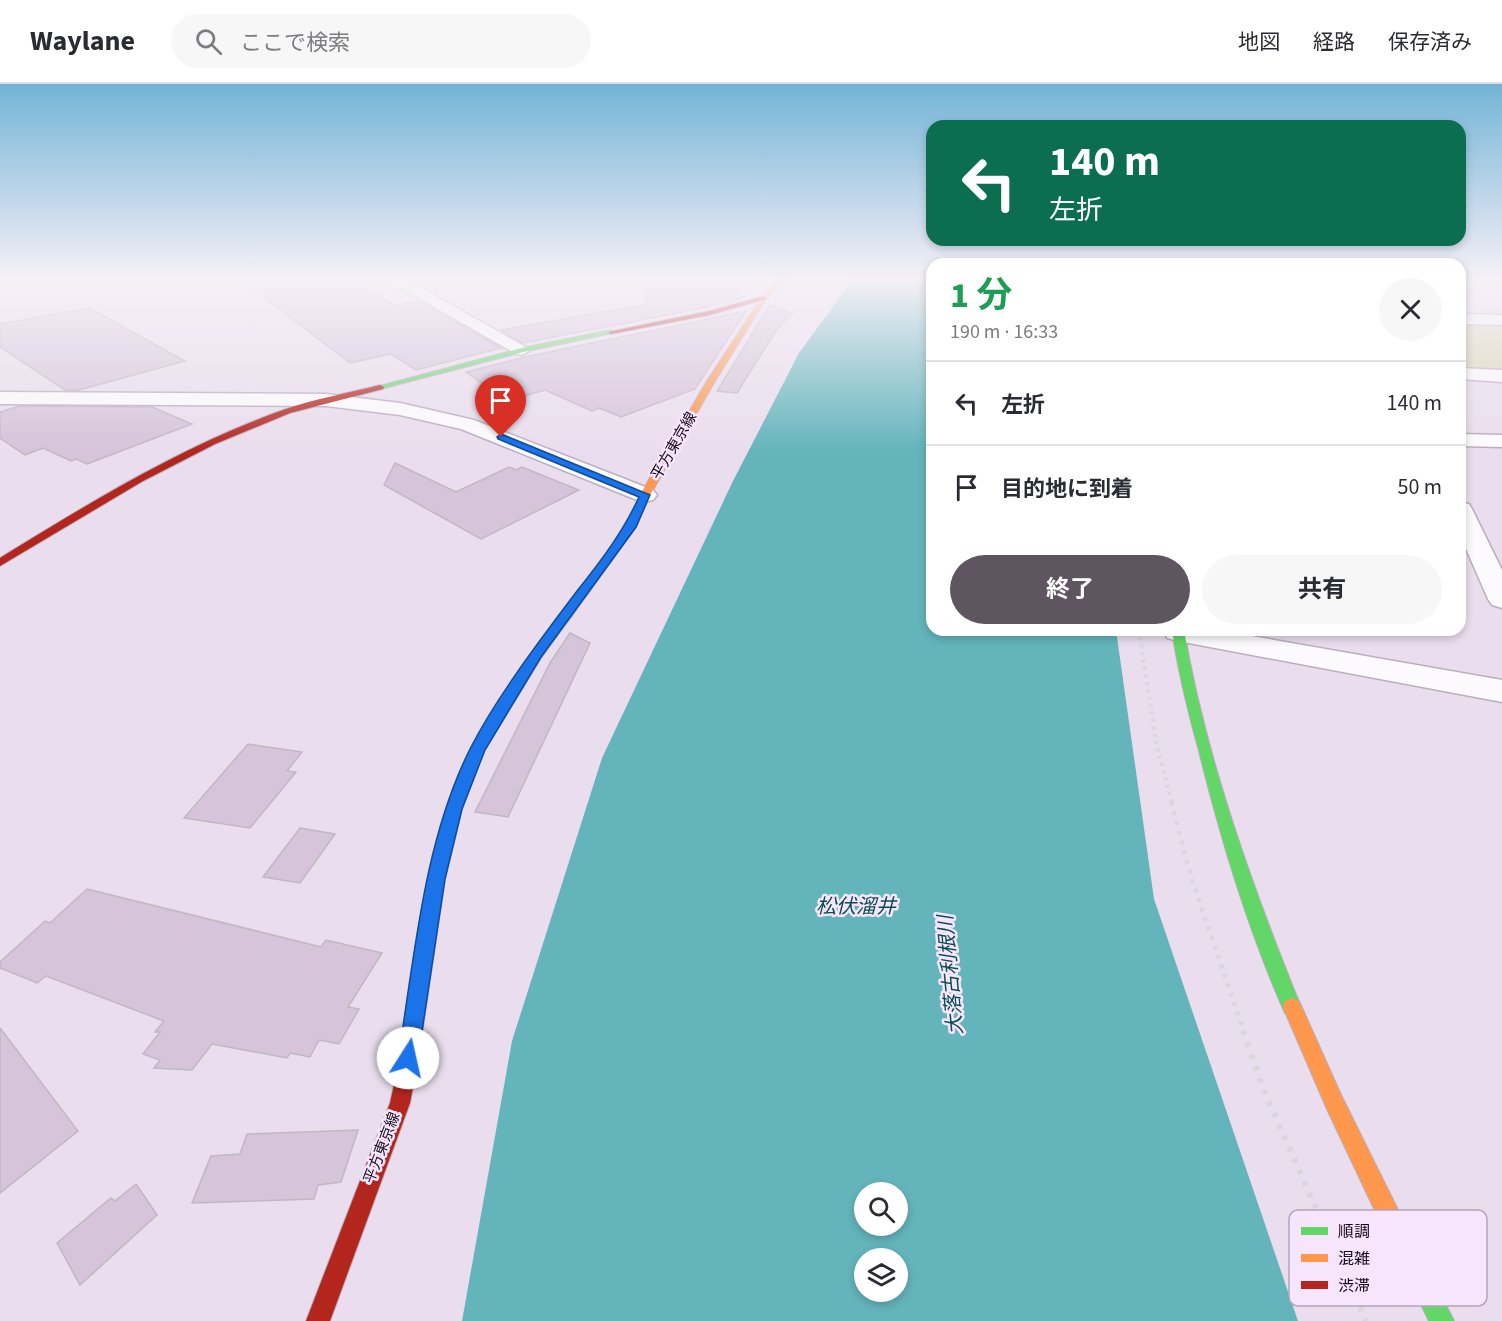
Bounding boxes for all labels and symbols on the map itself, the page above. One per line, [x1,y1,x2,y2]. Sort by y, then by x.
pin [475,375,526,437]
street label: 平方東京線 [646,408,702,484]
water label: 松伏溜井 [816,893,898,921]
water label: 大落古利根川 [932,912,970,1036]
position arrow [376,1026,440,1090]
street label: 平方東京線 [359,1109,405,1187]
legend [1289,1210,1487,1306]
text: 順調 [1338,1221,1370,1243]
text: 混雑 [1338,1248,1370,1270]
text: 渋滞 [1338,1275,1370,1297]

